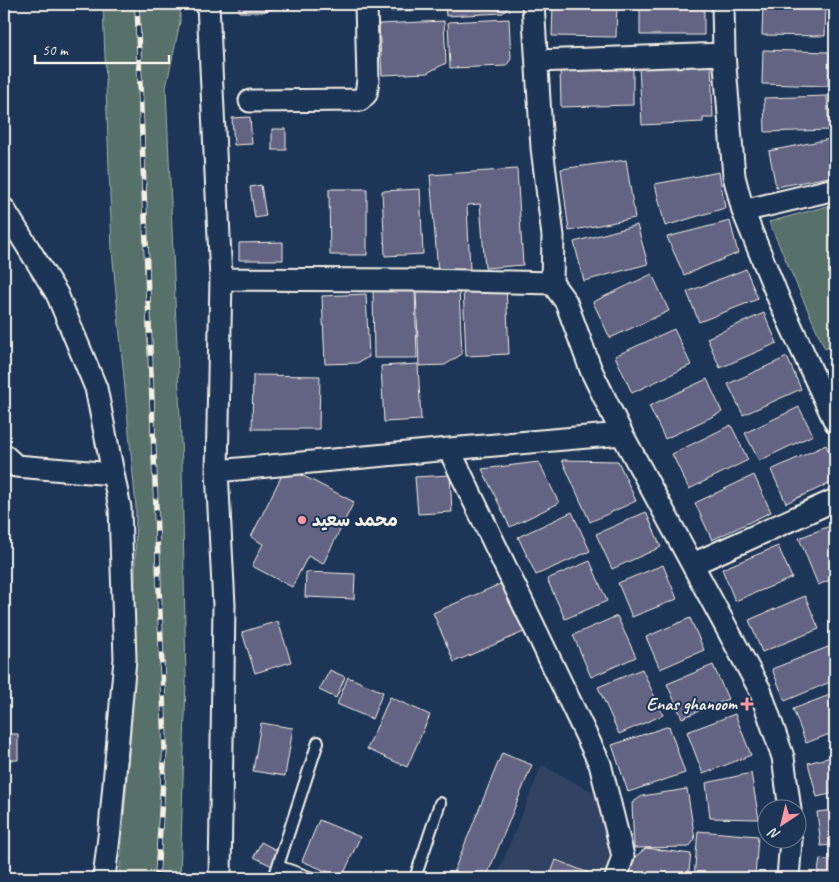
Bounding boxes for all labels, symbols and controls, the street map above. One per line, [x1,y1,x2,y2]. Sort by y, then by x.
scale bar [35,32,169,64]
text: 50 m [42,41,69,60]
place label: محمد سعيد [312,509,398,531]
marker: محمد سعيد [296,514,308,526]
place label: Enas ghanoom [646,693,738,715]
marker: Enas ghanoom [741,698,753,710]
north arrow [756,800,806,850]
text: N [764,823,783,844]

